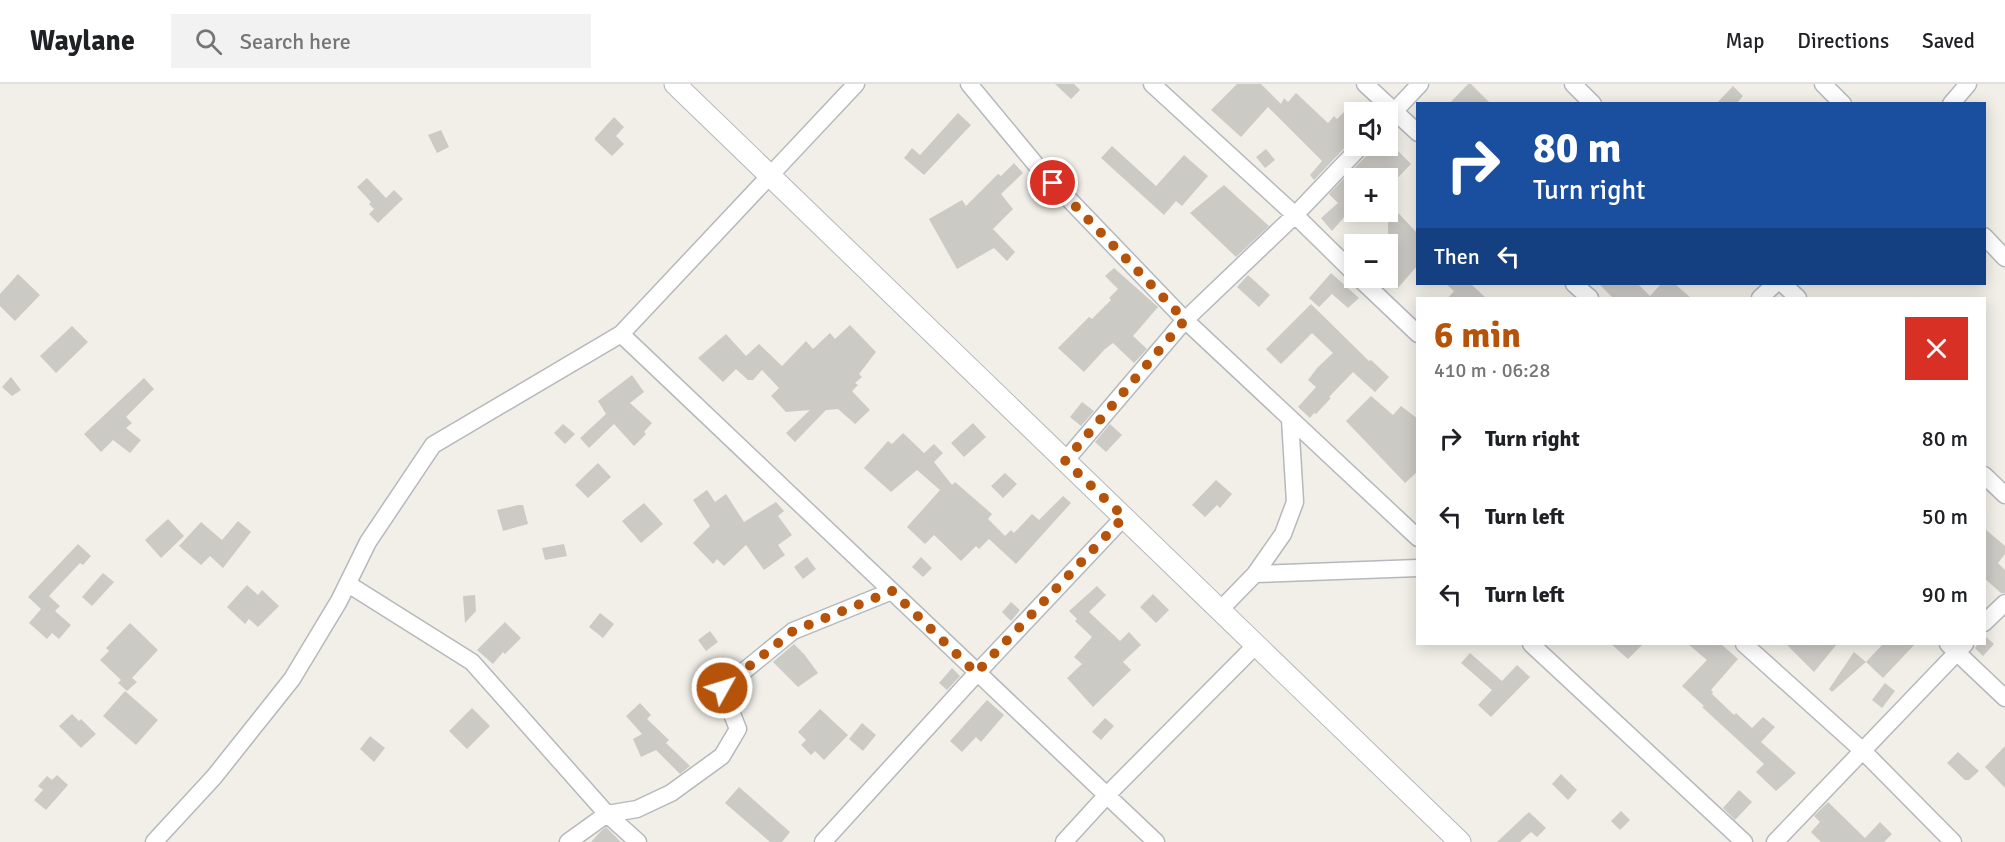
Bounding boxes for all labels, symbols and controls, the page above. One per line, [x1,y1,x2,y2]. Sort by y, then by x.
search box [171,14,591,68]
text: Waylane [30,24,135,58]
icon: search [192,25,225,58]
text: Search here [240,28,351,55]
text: Map [1726,28,1764,54]
text: Directions [1797,28,1889,54]
text: Saved [1922,28,1975,54]
map controls [1344,102,1398,288]
button: sound [1344,102,1398,156]
text: 80 m [1533,123,1622,174]
icon: right [1434,126,1512,204]
pin [1027,157,1078,208]
icon: arrive [1036,166,1069,199]
button: + [1344,168,1398,222]
text: Turn right [1533,174,1646,207]
button: − [1344,234,1398,288]
icon: left [1492,240,1525,273]
text: Then [1434,243,1480,270]
text: 6 min [1434,313,1521,358]
button: close [1905,317,1968,380]
text: 410 m · 06:28 [1434,358,1550,383]
icon: right [1434,422,1467,455]
text: Turn right [1485,425,1580,452]
text: 80 m [1922,425,1968,452]
icon: left [1434,500,1467,533]
text: Turn left [1485,503,1565,530]
text: 50 m [1922,503,1968,530]
icon: left [1434,578,1467,611]
text: Turn left [1485,581,1565,608]
text: 90 m [1922,581,1968,608]
position arrow [690,656,754,720]

